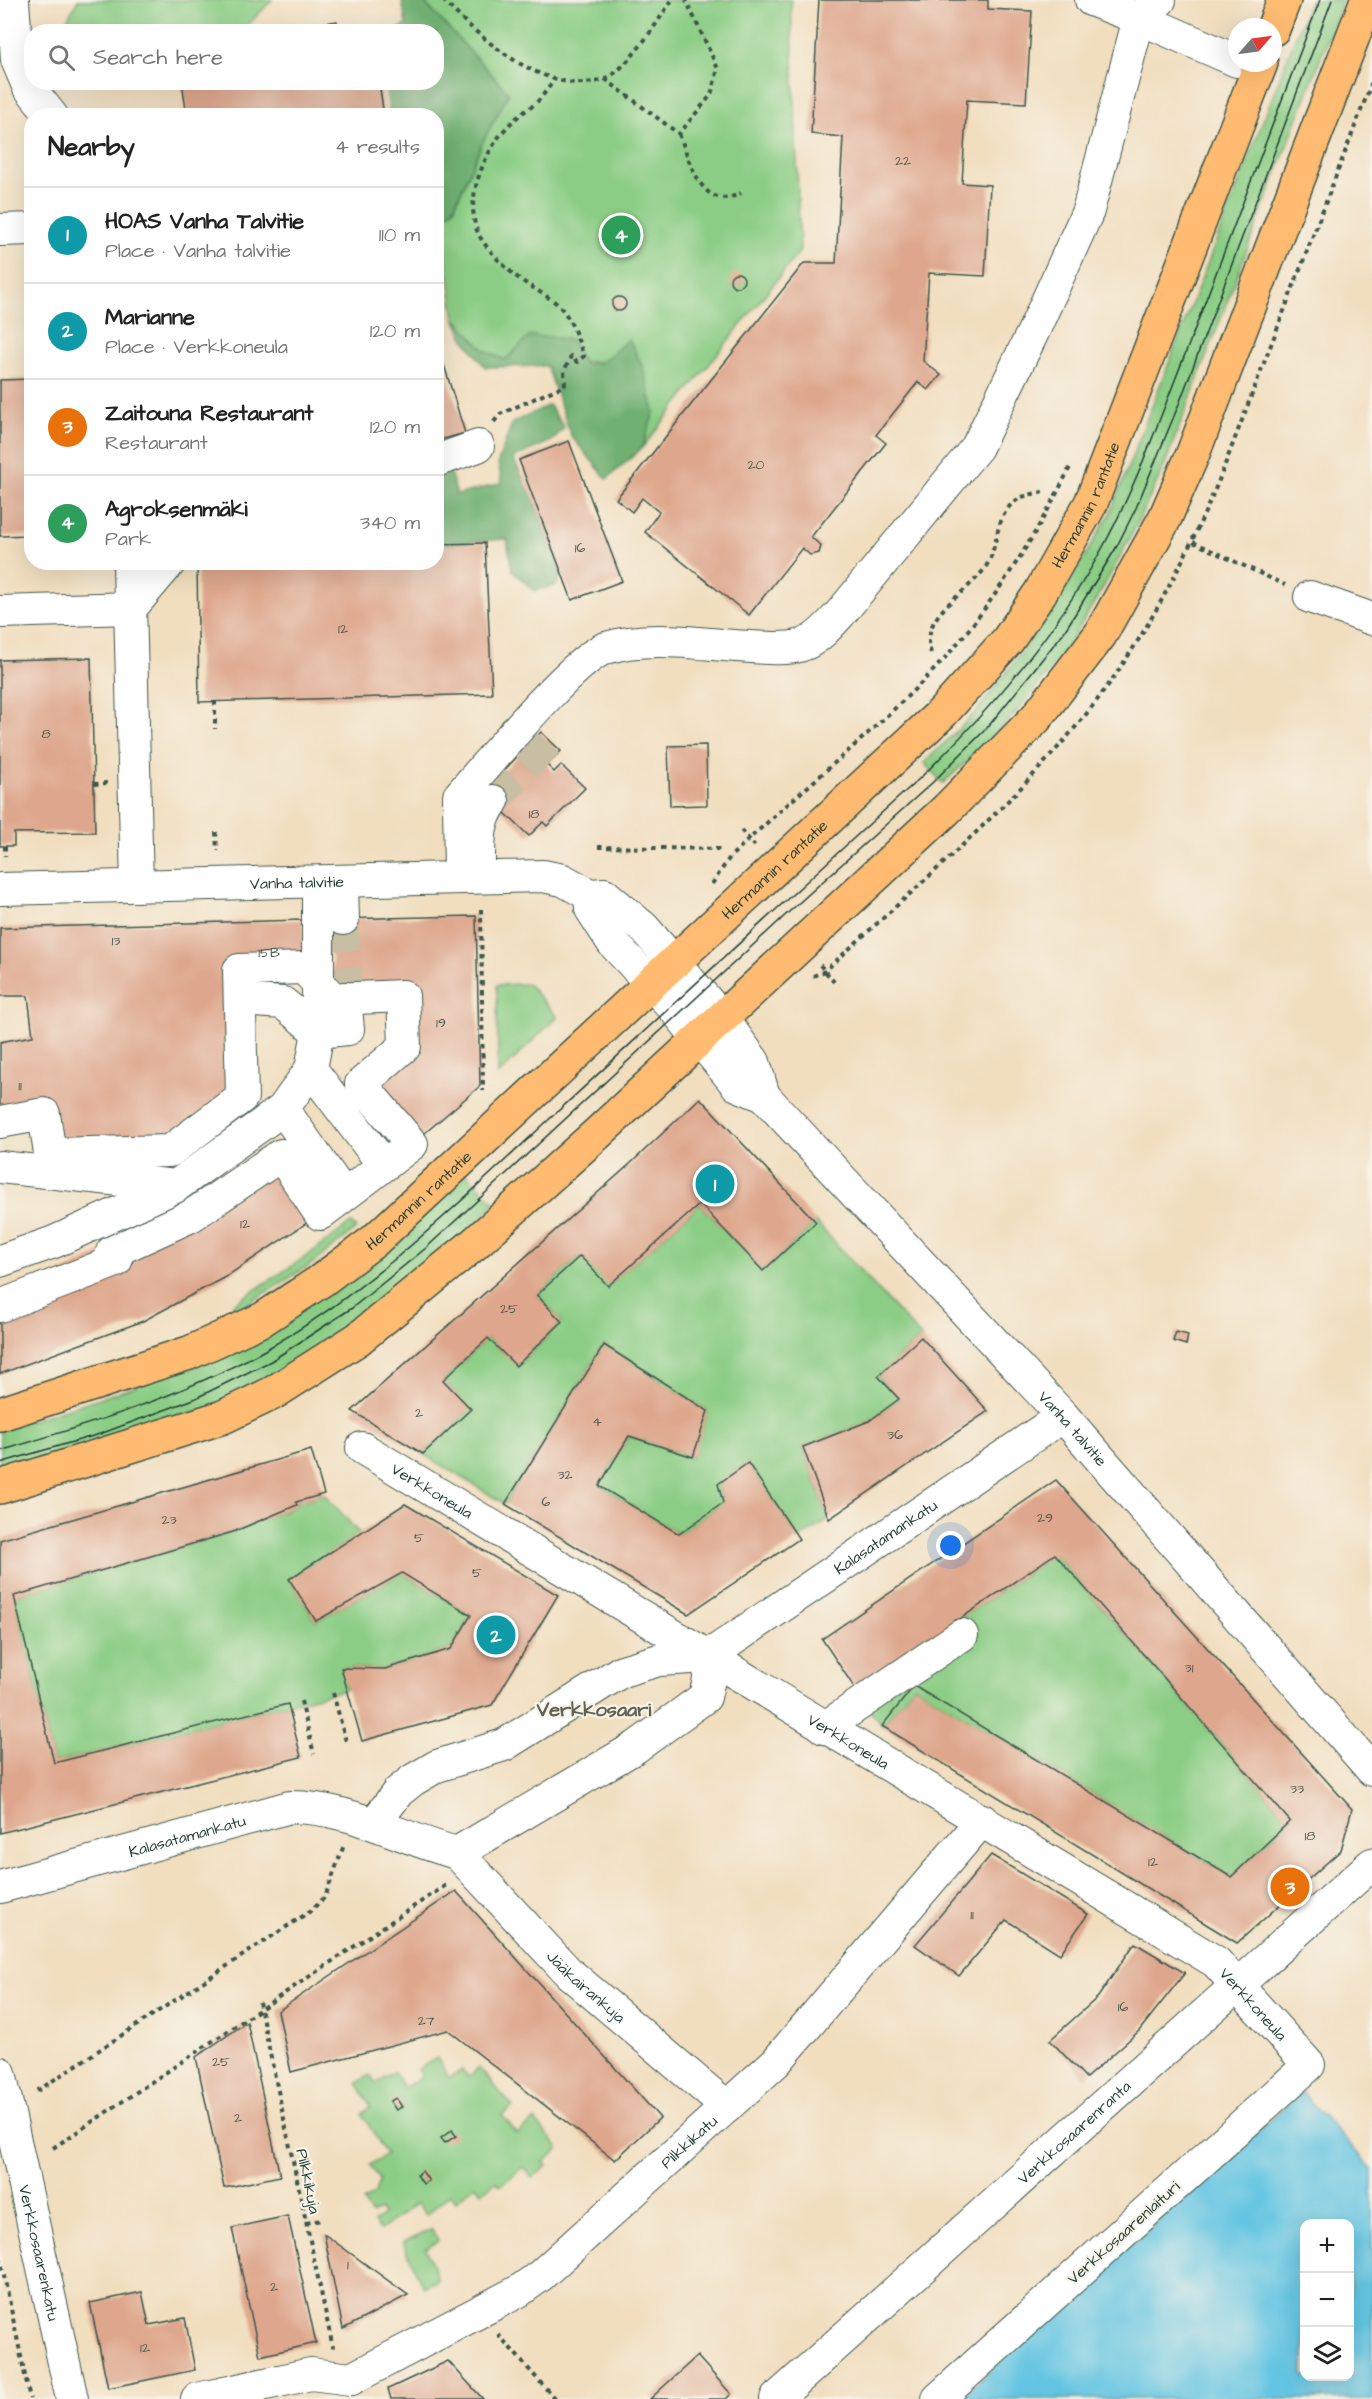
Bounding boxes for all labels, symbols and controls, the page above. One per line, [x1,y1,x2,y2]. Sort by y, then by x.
north arrow [1228,18,1282,72]
search box [24,24,444,90]
icon: search [45,41,78,74]
text: Search here [93,42,223,73]
text: Nearby [48,129,135,165]
text: 4 results [335,133,420,161]
house number: 22 [895,151,911,171]
text: HOAS Vanha Talvitie [105,206,304,237]
pin: 4 [602,212,640,258]
text: 1 [66,221,69,249]
text: 110 m [379,221,420,249]
text: Place · Vanha talvitie [105,237,291,265]
text: Marianne [105,302,195,333]
text: 2 [62,317,73,345]
text: 120 m [370,317,420,345]
text: Place · Verkkoneula [105,333,288,361]
text: Zaitouna Restaurant [105,398,313,429]
text: 3 [62,413,73,441]
text: 120 m [370,413,420,441]
text: Restaurant [105,429,208,457]
street label: Hermannin rantatie [1046,439,1126,572]
house number: 20 [748,455,765,475]
text: Agroksenmäki [105,494,248,525]
text: 4 [61,509,74,537]
text: 340 m [360,509,420,537]
text: Park [105,525,151,553]
house number: 16 [575,538,586,558]
house number: 12 [338,619,348,639]
house number: 8 [41,724,51,744]
house number: 18 [529,804,539,824]
street label: Hermannin rantatie [717,815,833,925]
street label: Vanha talvitie [250,871,345,895]
house number: 13 [112,931,120,951]
house number: 15B [258,943,280,963]
house number: 19 [436,1013,446,1033]
house number: 11 [18,1076,22,1096]
street label: Hermannin rantatie [361,1146,477,1256]
pin: 1 [696,1162,734,1206]
house number: 12 [240,1214,250,1234]
house number: 25 [500,1299,518,1319]
street label: Vanha talvitie [1033,1386,1112,1471]
house number: 2 [415,1403,423,1423]
house number: 4 [592,1412,602,1432]
house number: 36 [887,1425,903,1445]
street label: Verkkoneula [387,1458,477,1524]
house number: 32 [557,1465,573,1485]
house number: 6 [542,1492,551,1512]
street label: Kalasatamankatu [830,1494,942,1580]
house number: 29 [1037,1508,1053,1528]
house number: 23 [161,1510,177,1530]
house number: 5 [414,1528,424,1548]
your location [936,1531,965,1560]
house number: 5 [472,1563,482,1583]
pin: 2 [476,1612,516,1658]
house number: 31 [1185,1658,1194,1678]
district label: Verkkosaari [536,1696,652,1724]
street label: Verkkoneula [803,1709,893,1775]
house number: 33 [1290,1779,1304,1799]
street label: Kalasatamankatu [126,1810,248,1863]
house number: 18 [1305,1826,1315,1846]
house number: 12 [1148,1852,1158,1872]
pin: 3 [1270,1864,1310,1910]
house number: 11 [970,1905,974,1925]
street label: Jääkairankuja [541,1946,630,2028]
street label: Verkkoneula [1214,1963,1292,2046]
house number: 16 [1118,1997,1129,2017]
house number: 27 [418,2011,435,2031]
house number: 25 [212,2052,230,2072]
street label: Verkkosaarenranta [1013,2076,1136,2189]
house number: 2 [234,2108,242,2128]
street label: Pilkkikatu [656,2110,722,2174]
street label: Pilkkikuja [290,2147,326,2216]
street label: Verkkosaarenlaituri [1062,2176,1185,2289]
street label: Verkkosaarenkatu [13,2183,64,2323]
map controls [1300,2219,1354,2381]
button: + [1300,2219,1354,2273]
house number: 1 [347,2255,349,2275]
button: − [1300,2273,1354,2327]
house number: 2 [270,2277,278,2297]
button: layers [1300,2327,1354,2381]
house number: 12 [140,2338,150,2358]

